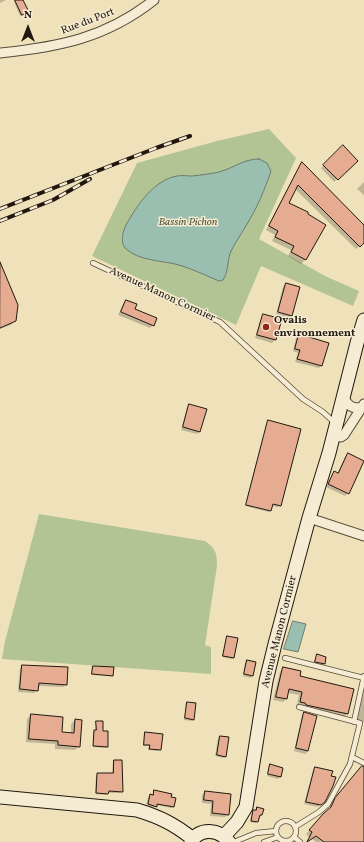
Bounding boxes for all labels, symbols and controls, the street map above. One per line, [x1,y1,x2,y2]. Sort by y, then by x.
street label: Rue du Port [59,6,117,38]
north arrow [8,8,48,48]
text: N [24,8,32,23]
park label: Bassin Pichon [158,216,218,230]
street label: Avenue Manon Cormier [107,265,217,325]
place label: Ovalis environnement [274,314,355,340]
marker: Ovalis environnement [261,322,271,332]
street label: Avenue Manon Cormier [260,574,300,690]

